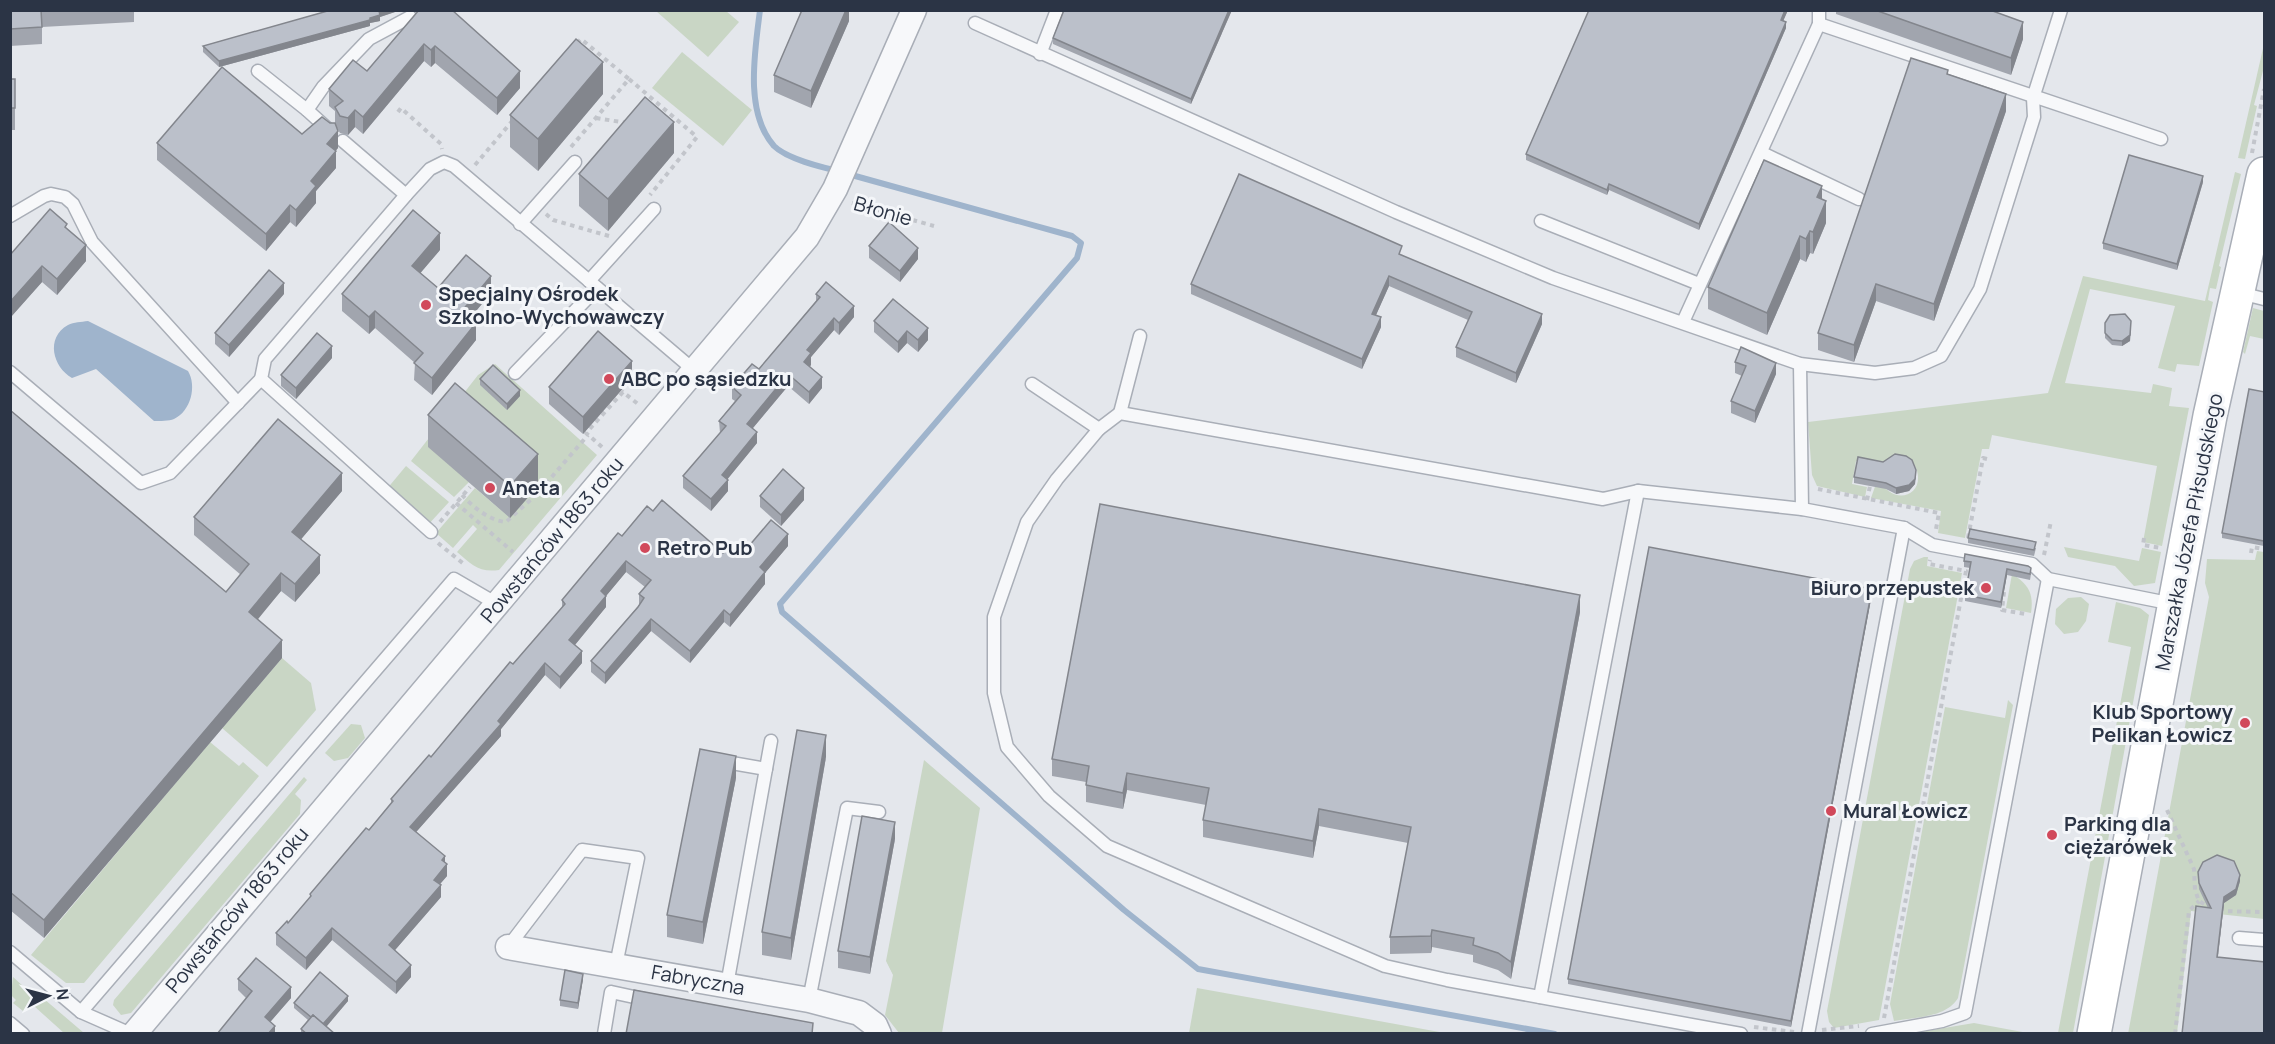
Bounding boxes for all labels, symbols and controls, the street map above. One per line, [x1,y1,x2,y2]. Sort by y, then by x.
street label: Błonie [851,189,915,232]
place label: Specjalny Ośrodek Szkolno-Wychowawczy [438,280,665,330]
marker: Specjalny Ośrodek Szkolno-Wychowawczy [419,298,433,312]
place label: ABC po sąsiedzku [621,365,792,392]
marker: ABC po sąsiedzku [602,372,616,386]
street label: Marszałka Józefa Piłsudskiego [2148,391,2229,673]
street label: Powstańców 1863 roku [474,451,629,628]
place label: Aneta [502,474,560,501]
marker: Aneta [483,481,497,495]
place label: Retro Pub [657,534,753,561]
marker: Retro Pub [638,541,652,555]
place label: Biuro przepustek [1811,574,1975,601]
marker: Biuro przepustek [1979,581,1993,595]
place label: Klub Sportowy Pelikan Łowicz [2092,698,2234,748]
marker: Klub Sportowy Pelikan Łowicz [2238,716,2252,730]
place label: Mural Łowicz [1843,797,1968,824]
marker: Mural Łowicz [1824,804,1838,818]
place label: Parking dla ciężarówek [2064,810,2174,860]
street label: Powstańców 1863 roku [159,821,314,998]
marker: Parking dla ciężarówek [2045,828,2059,842]
street label: Fabryczna [649,958,747,1001]
north arrow [18,966,78,1026]
text: N [51,988,74,1001]

